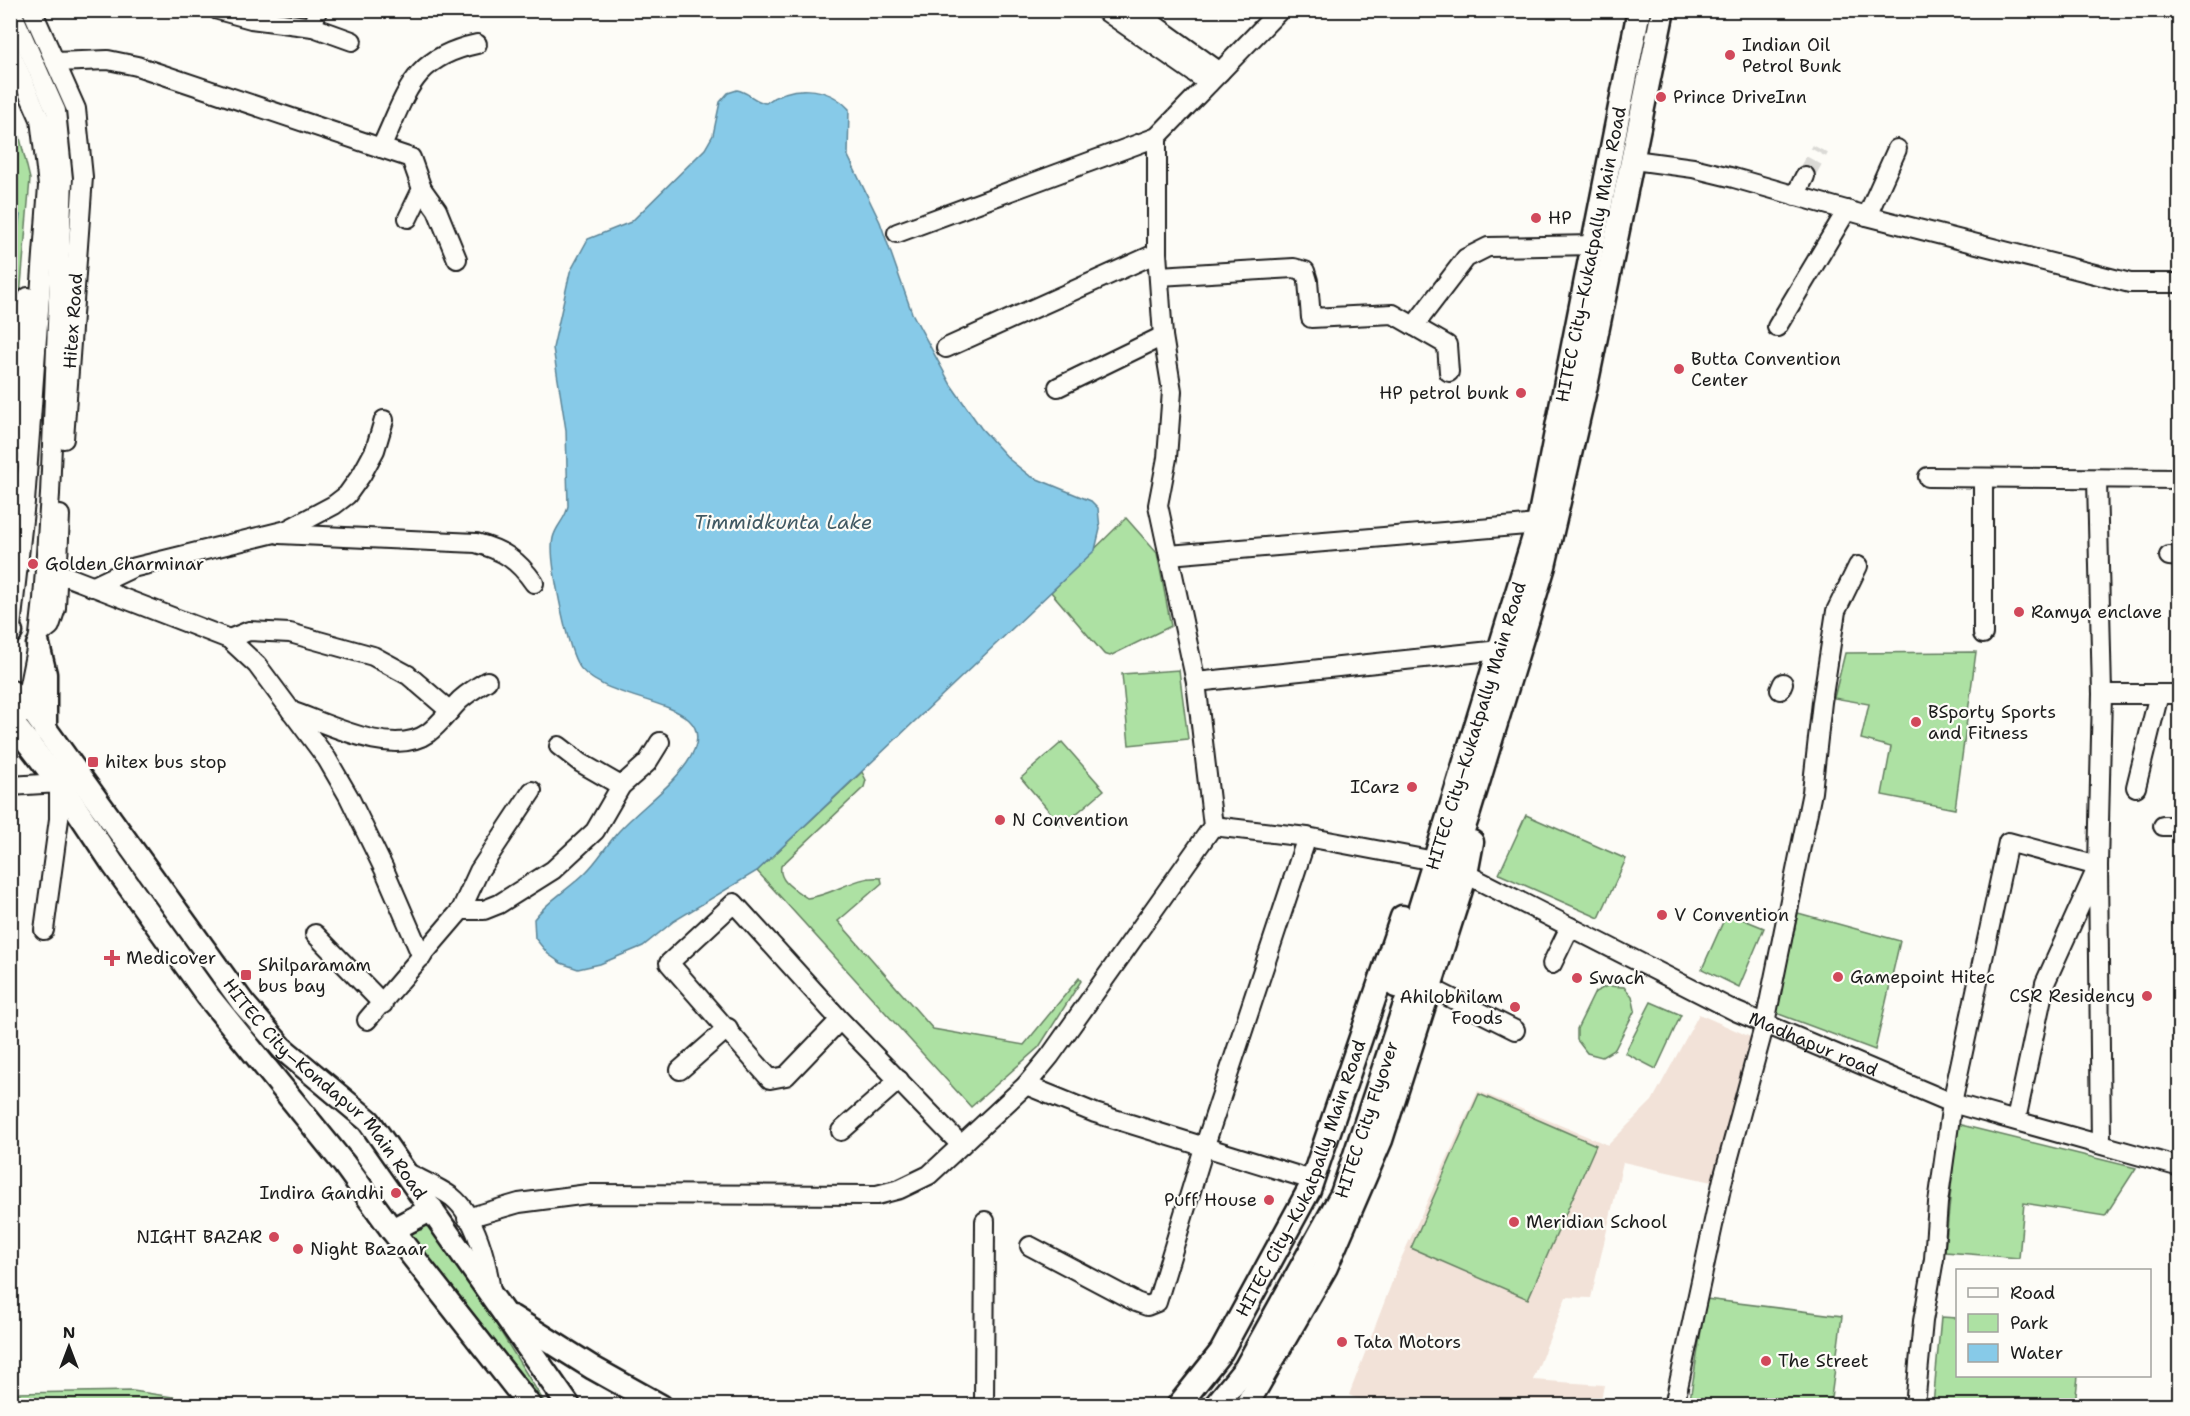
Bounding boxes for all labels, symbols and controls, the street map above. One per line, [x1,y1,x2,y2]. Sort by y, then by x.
place label: Indian Oil Petrol Bunk [1742,33,1842,78]
marker: Indian Oil Petrol Bunk [1723,48,1737,62]
place label: Prince DriveInn [1673,85,1807,109]
marker: Prince DriveInn [1654,90,1668,104]
street label: HITEC City–Kukatpally Main Road [1550,105,1632,404]
place label: HP [1548,206,1572,230]
marker: HP [1529,211,1543,225]
street label: Hitex Road [58,272,88,370]
place label: Butta Convention Center [1691,347,1841,392]
marker: Butta Convention Center [1672,362,1686,376]
place label: HP petrol bunk [1379,381,1509,405]
marker: HP petrol bunk [1514,386,1528,400]
water label: Timmidkunta Lake [694,509,872,535]
place label: Golden Charminar [45,552,204,576]
marker: Golden Charminar [26,557,40,571]
street label: HITEC City–Kukatpally Main Road [1420,579,1532,873]
place label: Ramya enclave [2031,600,2162,624]
marker: Ramya enclave [2012,605,2026,619]
place label: BSporty Sports and Fitness [1928,700,2056,745]
marker: BSporty Sports and Fitness [1909,715,1923,729]
place label: hitex bus stop [105,750,227,774]
marker: hitex bus stop [86,755,100,769]
place label: ICarz [1350,775,1400,799]
marker: ICarz [1405,780,1419,794]
place label: N Convention [1012,808,1129,832]
marker: N Convention [993,813,1007,827]
place label: V Convention [1674,903,1789,927]
marker: V Convention [1655,908,1669,922]
place label: Medicover [126,946,216,970]
marker: Medicover [103,949,121,967]
place label: Shilparamam bus bay [258,953,371,998]
place label: Gamepoint Hitec [1850,965,1995,989]
place label: Swach [1589,966,1645,990]
marker: Shilparamam bus bay [239,968,253,982]
marker: Gamepoint Hitec [1831,970,1845,984]
marker: Swach [1570,971,1584,985]
street label: HITEC City–Kondapur Main Road [217,974,432,1204]
place label: CSR Residency [2009,984,2135,1008]
place label: Ahilobhilam Foods [1399,985,1503,1030]
marker: CSR Residency [2140,989,2154,1003]
marker: Ahilobhilam Foods [1508,1000,1522,1014]
street label: Madhapur road [1745,1006,1882,1082]
street label: HITEC City–Kukatpally Main Road [1230,1037,1371,1321]
street label: HITEC City Flyover [1329,1038,1404,1202]
place label: Indira Gandhi [260,1181,384,1205]
marker: Indira Gandhi [389,1186,403,1200]
place label: Puff House [1164,1188,1257,1212]
marker: Puff House [1262,1193,1276,1207]
place label: Meridian School [1526,1210,1667,1234]
marker: Meridian School [1507,1215,1521,1229]
place label: NIGHT BAZAR [136,1225,262,1249]
marker: NIGHT BAZAR [267,1230,281,1244]
place label: Night Bazaar [310,1237,427,1261]
marker: Night Bazaar [291,1242,305,1256]
legend [1956,1269,2151,1377]
text: Road [2010,1281,2055,1305]
text: Park [2010,1311,2049,1335]
north arrow [39,1317,99,1377]
text: N [63,1322,75,1343]
place label: Tata Motors [1354,1330,1461,1354]
marker: Tata Motors [1335,1335,1349,1349]
text: Water [2010,1341,2063,1365]
place label: The Street [1778,1349,1869,1373]
marker: The Street [1759,1354,1773,1368]

